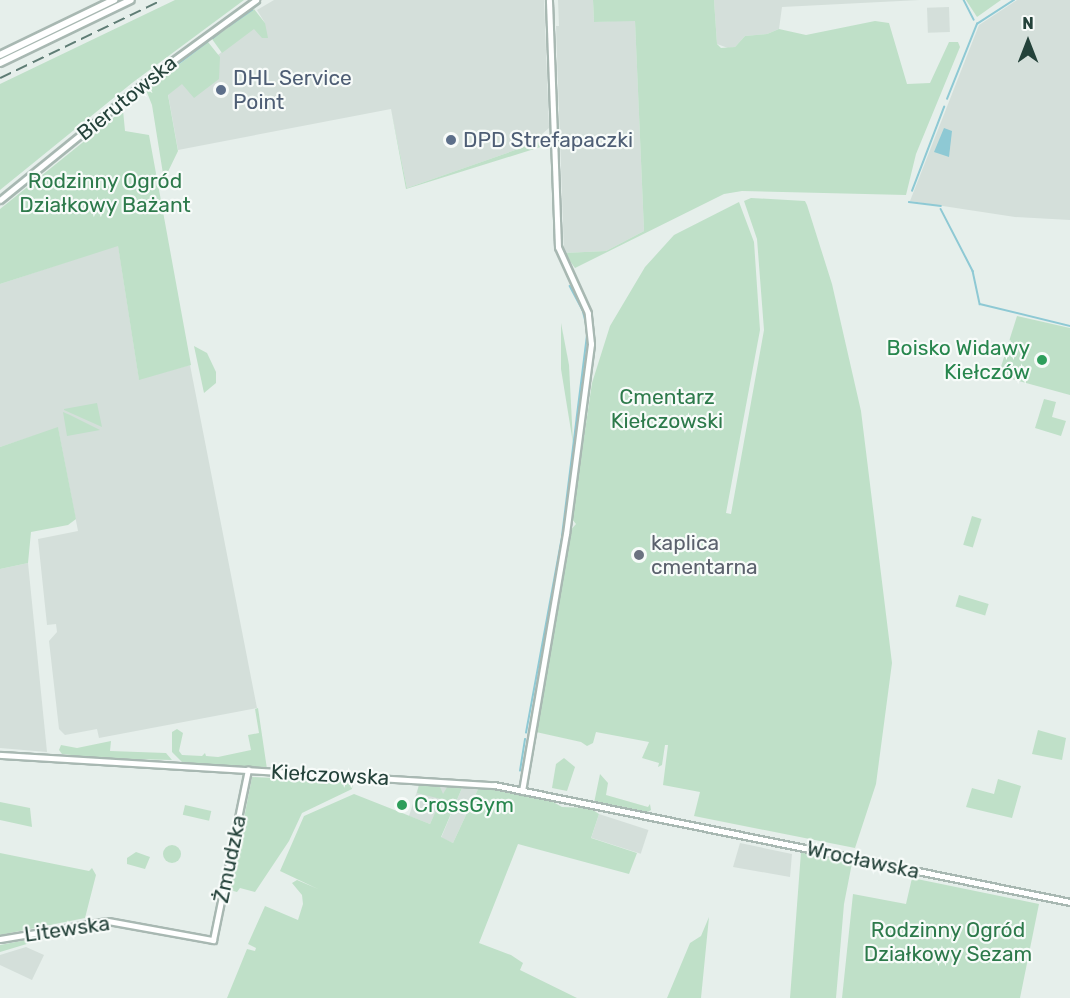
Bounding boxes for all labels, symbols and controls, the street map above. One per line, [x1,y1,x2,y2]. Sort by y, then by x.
north arrow [998,12,1058,72]
text: N [1022,14,1034,33]
street label: Bierutowska [72,50,182,146]
place label: DHL Service Point [233,65,352,115]
marker: DHL Service Point [214,83,228,97]
place label: DPD Strefapaczki [463,127,633,153]
marker: DPD Strefapaczki [444,133,458,147]
park label: Rodzinny Ogród Działkowy Bażant [19,168,191,218]
place label: Boisko Widawy Kiełczów [886,335,1030,385]
marker: Boisko Widawy Kiełczów [1035,353,1049,367]
park label: Cmentarz Kiełczowski [611,384,723,434]
place label: kaplica cmentarna [651,530,758,580]
marker: kaplica cmentarna [632,548,646,562]
street label: Kiełczowska [270,759,390,791]
place label: CrossGym [414,792,514,818]
marker: CrossGym [395,798,409,812]
street label: Żmudzka [208,813,252,905]
street label: Wrocławska [804,836,922,884]
street label: Litewska [23,911,111,947]
park label: Rodzinny Ogród Działkowy Sezam [863,917,1033,967]

